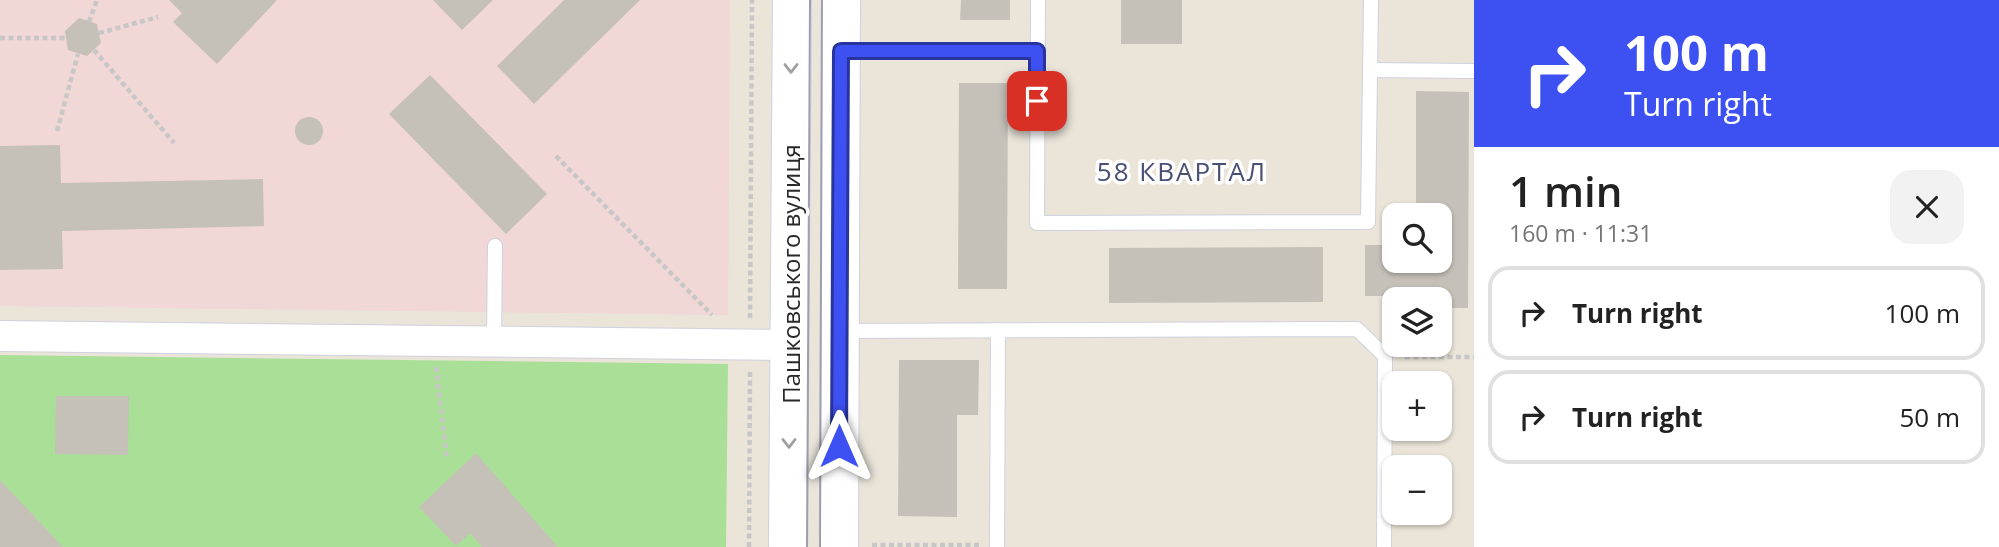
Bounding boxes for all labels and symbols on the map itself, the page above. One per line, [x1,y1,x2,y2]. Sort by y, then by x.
one-way arrow [783,63,799,74]
pin [1007,71,1067,131]
street label: Пашковського вулиця [774,144,807,404]
district label: 58 КВАРТАЛ [1097,153,1267,189]
position arrow [802,409,876,483]
one-way arrow [781,438,797,448]

